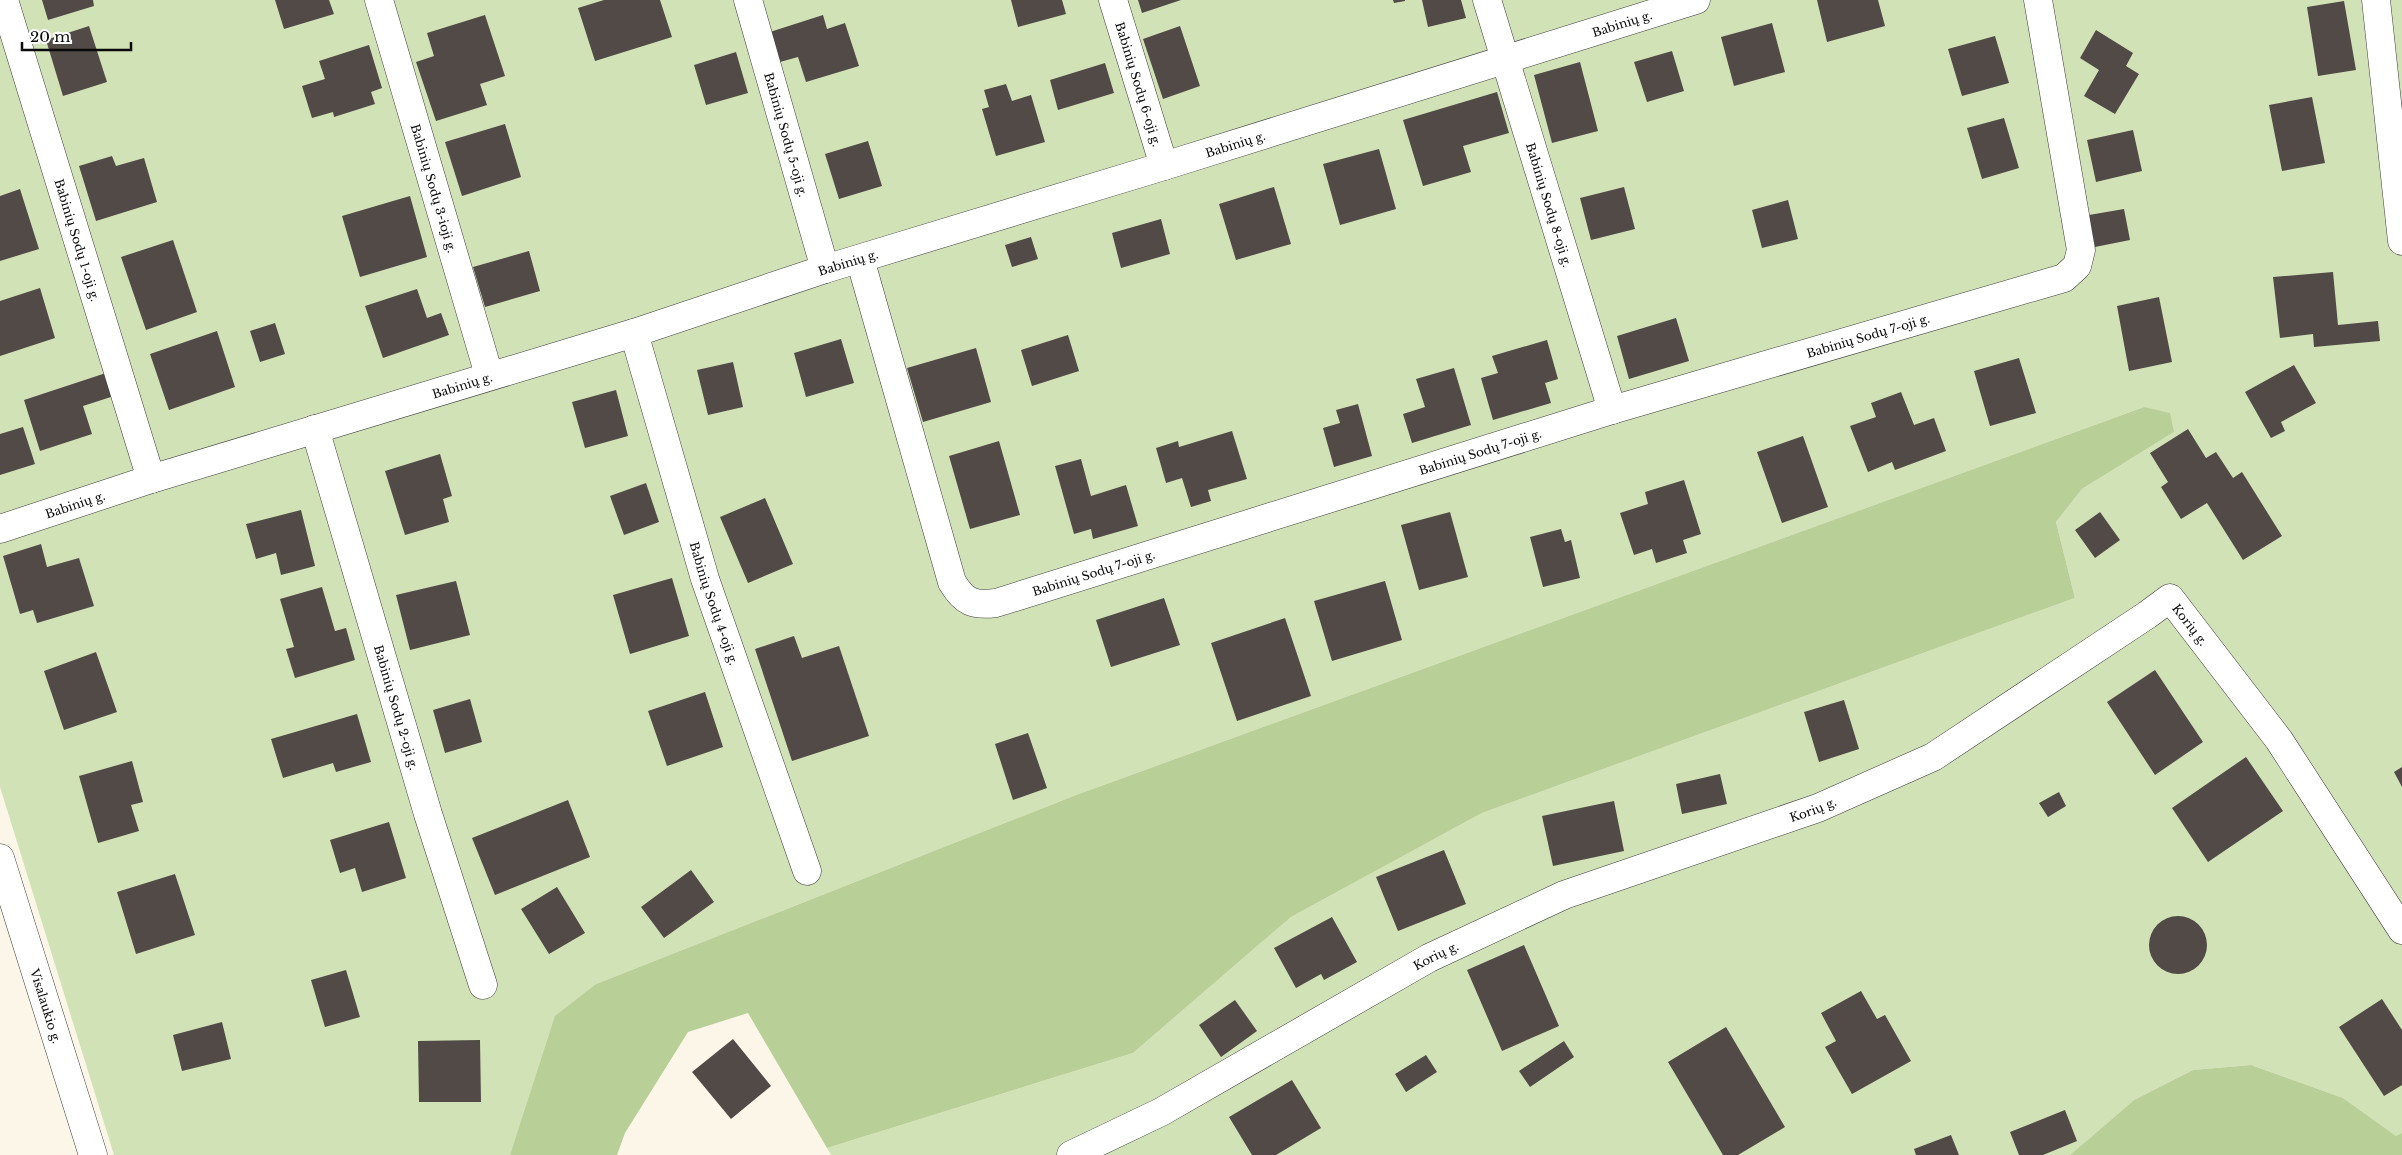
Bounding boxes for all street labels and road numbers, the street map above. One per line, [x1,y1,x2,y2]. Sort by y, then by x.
street label: Babinių g. [1590,7,1654,40]
street label: Babinių Sodų 6-oji g. [1113,20,1165,148]
street label: Babinių Sodų 5-oji g. [762,71,811,199]
street label: Babinių Sodų 3-ioji g. [408,122,460,254]
street label: Babinių g. [1203,127,1267,160]
street label: Babinių Sodų 8-oji g. [1523,141,1575,269]
street label: Babinių Sodų 1-oji g. [52,177,103,303]
street label: Babinių g. [816,246,880,278]
street label: Babinių Sodų 7-oji g. [1804,310,1931,360]
street label: Babinių g. [430,369,494,401]
street label: Babinių Sodų 7-oji g. [1417,425,1543,478]
street label: Babinių g. [43,487,107,521]
street label: Babinių Sodų 4-oji g. [687,540,742,667]
street label: Babinių Sodų 7-oji g. [1030,546,1157,599]
street label: Korių g. [2170,601,2211,648]
street label: Babinių Sodų 2-oji g. [371,643,422,771]
street label: Korių g. [1788,793,1838,825]
street label: Korių g. [1410,938,1461,973]
street label: Visalaukio g. [27,966,65,1045]

